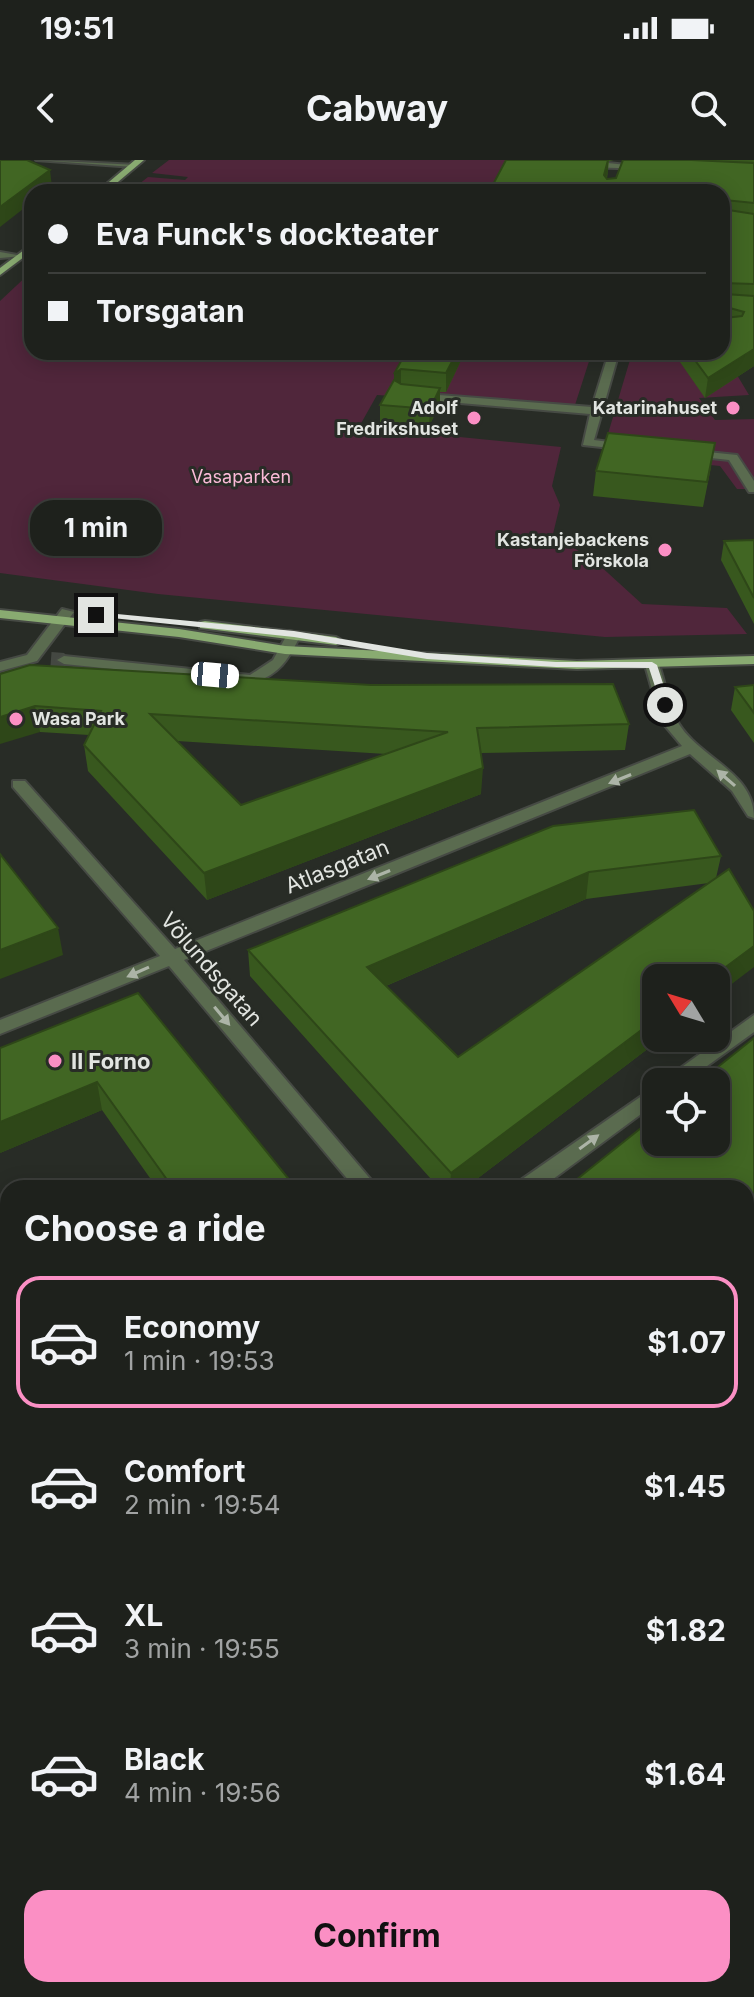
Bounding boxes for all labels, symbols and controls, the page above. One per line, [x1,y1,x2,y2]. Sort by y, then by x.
text: 19:51 [40,10,115,46]
icon: back [24,86,68,130]
text: Cabway [306,86,448,130]
icon: search [686,86,730,130]
text: Eva Funck's dockteater [96,216,439,252]
text: Torsgatan [96,293,245,329]
place label: Adolf Fredrikshuset [336,397,458,439]
place label: Katarinahuset [593,397,717,418]
marker: Katarinahuset [724,399,742,417]
marker: Adolf Fredrikshuset [465,409,483,427]
park label: Vasaparken [191,466,291,487]
callout: 1 min [30,499,162,555]
text: 1 min [64,512,128,543]
place label: Kastanjebackens Förskola [497,529,649,571]
marker: Kastanjebackens Förskola [656,541,674,559]
route end [78,597,114,633]
car [190,661,240,689]
route start [647,687,683,723]
place label: Wasa Park [32,708,125,729]
marker: Wasa Park [7,710,25,728]
one-way arrow [717,769,736,787]
one-way arrow [608,773,632,786]
street label: Atlasgatan [281,833,393,899]
one-way arrow [367,869,391,882]
street label: Völundsgatan [156,907,268,1031]
north arrow [642,964,730,1052]
map controls [642,964,730,1156]
one-way arrow [126,966,150,979]
one-way arrow [213,1006,230,1026]
place label: Il Forno [71,1048,150,1074]
marker: Il Forno [46,1052,64,1070]
button: locate [642,1068,730,1156]
one-way arrow [578,1135,599,1150]
text: Choose a ride [24,1206,266,1250]
icon: car [28,1306,100,1378]
text: Economy [124,1309,260,1345]
text: $1.07 [647,1324,726,1360]
text: 1 min · 19:53 [124,1345,275,1376]
icon: car [28,1450,100,1522]
text: Comfort [124,1453,245,1489]
text: $1.45 [644,1468,726,1504]
text: 2 min · 19:54 [124,1489,281,1520]
icon: car [28,1594,100,1666]
text: XL [124,1597,163,1633]
text: $1.82 [646,1612,726,1648]
text: 3 min · 19:55 [124,1633,280,1664]
icon: car [28,1738,100,1810]
text: Black [124,1741,204,1777]
text: $1.64 [645,1756,726,1792]
text: 4 min · 19:56 [124,1777,281,1808]
button: Confirm [24,1890,730,1982]

